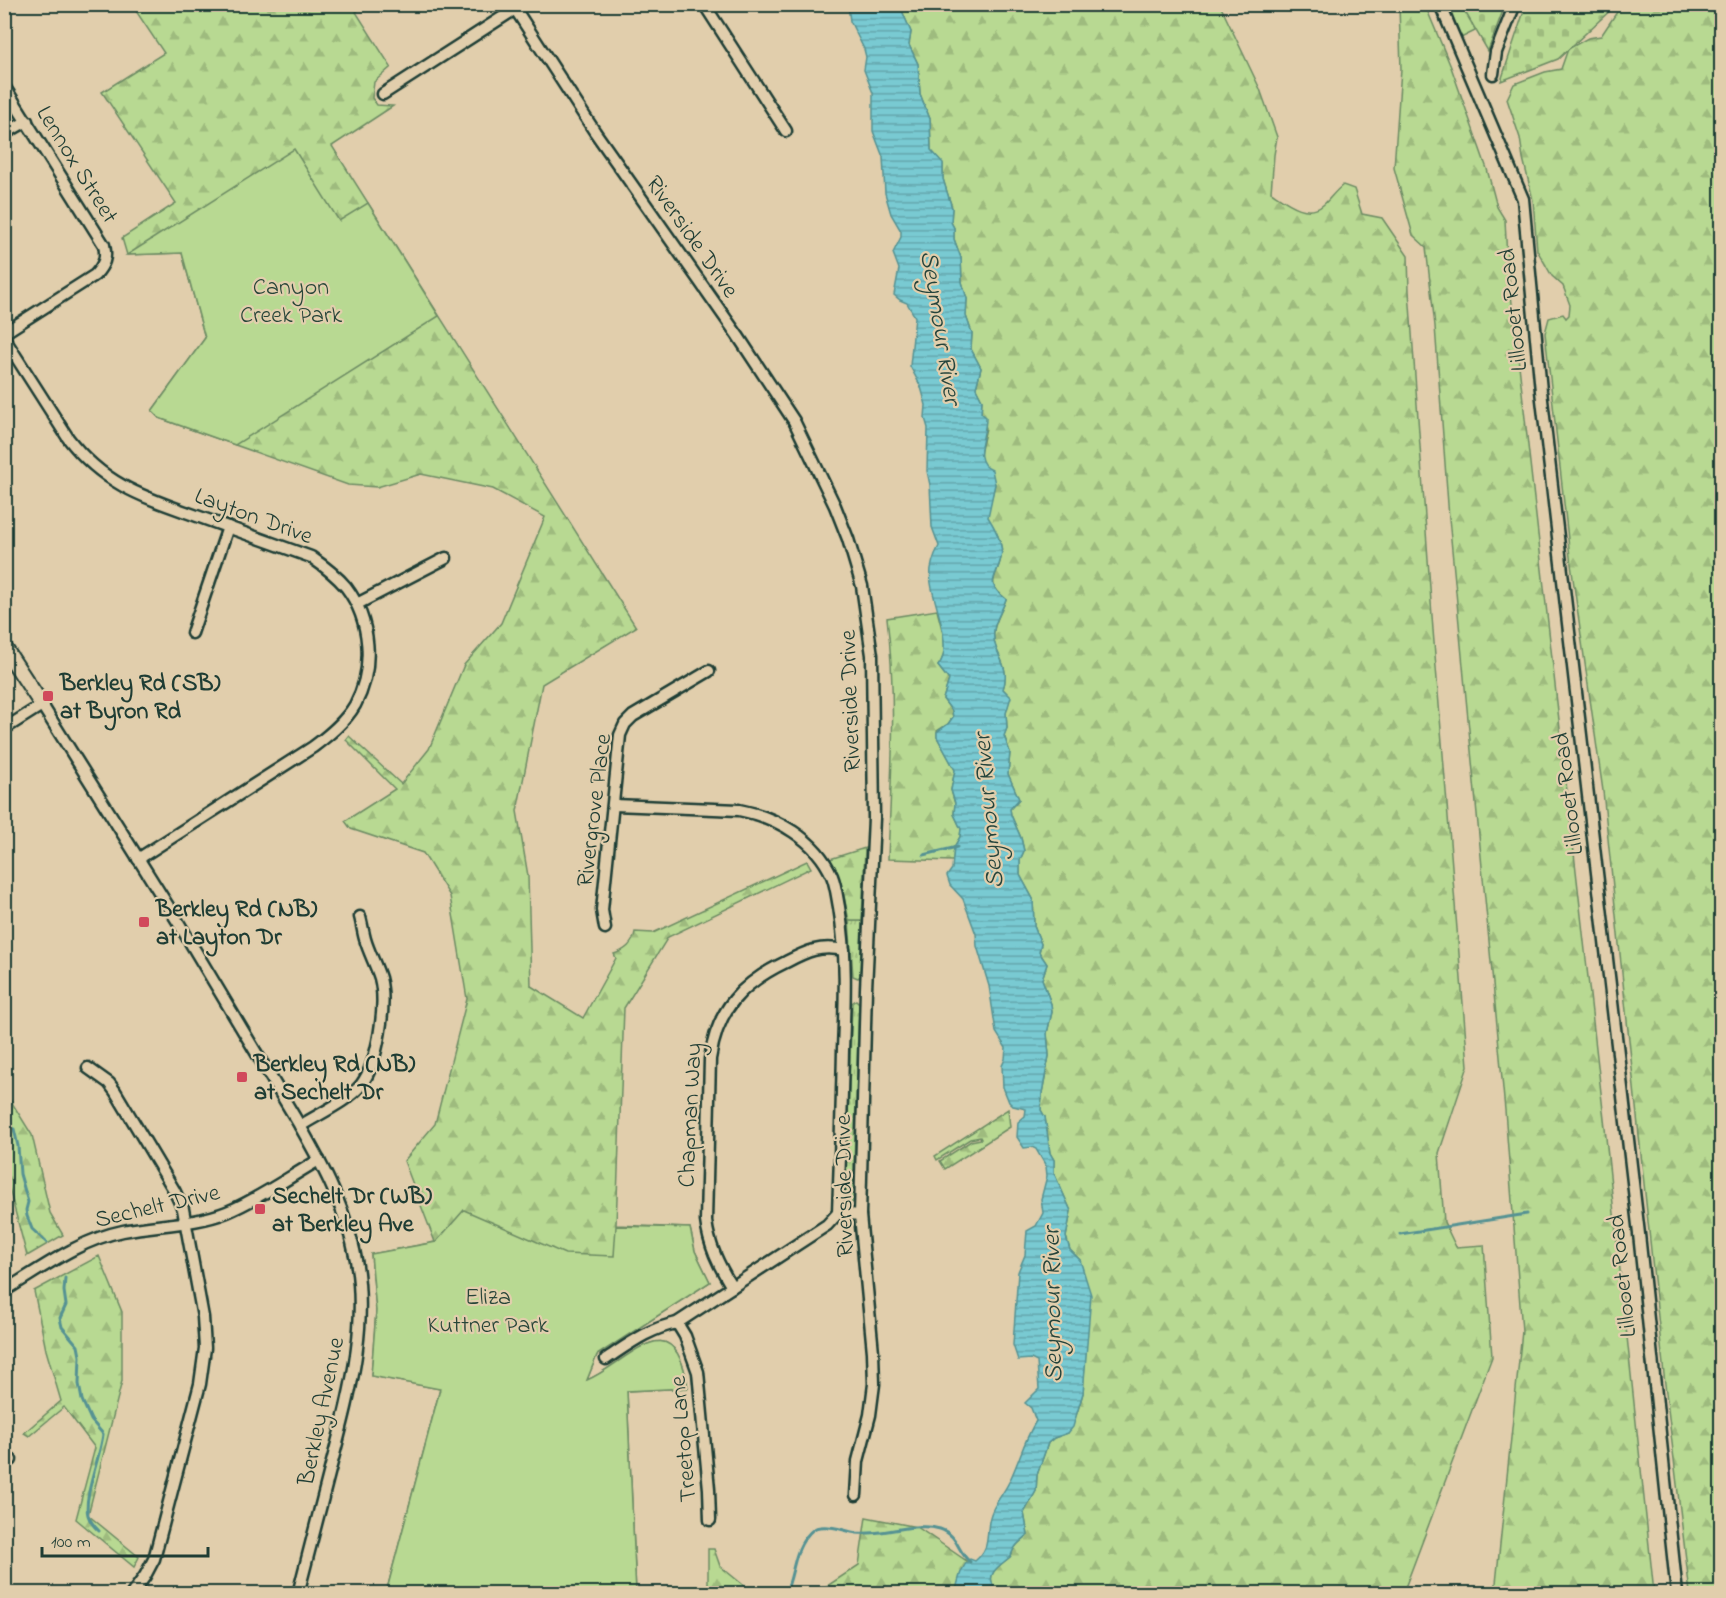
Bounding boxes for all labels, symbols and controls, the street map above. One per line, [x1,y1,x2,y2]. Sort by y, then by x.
street label: Lennox Street [26,100,126,231]
street label: Riverside Drive [636,169,746,306]
street label: Lillooet Road [1491,246,1538,373]
water label: Seymour River [908,248,970,410]
park label: Canyon Creek Park [240,271,342,334]
street label: Layton Drive [189,480,317,556]
street label: Riverside Drive [832,629,871,773]
place label: Berkley Rd (SB) at Byron Rd [59,667,220,731]
marker: Berkley Rd (SB) at Byron Rd [41,689,55,703]
water label: Seymour River [964,729,1016,890]
street label: Lillooet Road [1545,730,1594,857]
street label: Rivergrove Place [569,731,622,889]
place label: Berkley Rd (NB) at Layton Dr [155,893,317,957]
marker: Berkley Rd (NB) at Layton Dr [137,915,151,929]
street label: Chapman Way [670,1042,714,1188]
place label: Berkley Rd (NB) at Sechelt Dr [253,1048,415,1111]
marker: Berkley Rd (NB) at Sechelt Dr [235,1070,249,1084]
street label: Riverside Drive [827,1114,864,1258]
street label: Sechelt Drive [92,1176,224,1239]
place label: Sechelt Dr (WB) at Berkley Ave [272,1180,432,1244]
marker: Sechelt Dr (WB) at Berkley Ave [253,1202,267,1216]
street label: Lillooet Road [1600,1212,1647,1339]
water label: Seymour River [1034,1224,1074,1383]
park label: Eliza Kuttner Park [428,1281,549,1344]
street label: Berkley Avenue [289,1334,356,1490]
street label: Treetop Lane [662,1374,707,1503]
scale bar [42,1520,208,1558]
text: 100 m [51,1530,91,1556]

